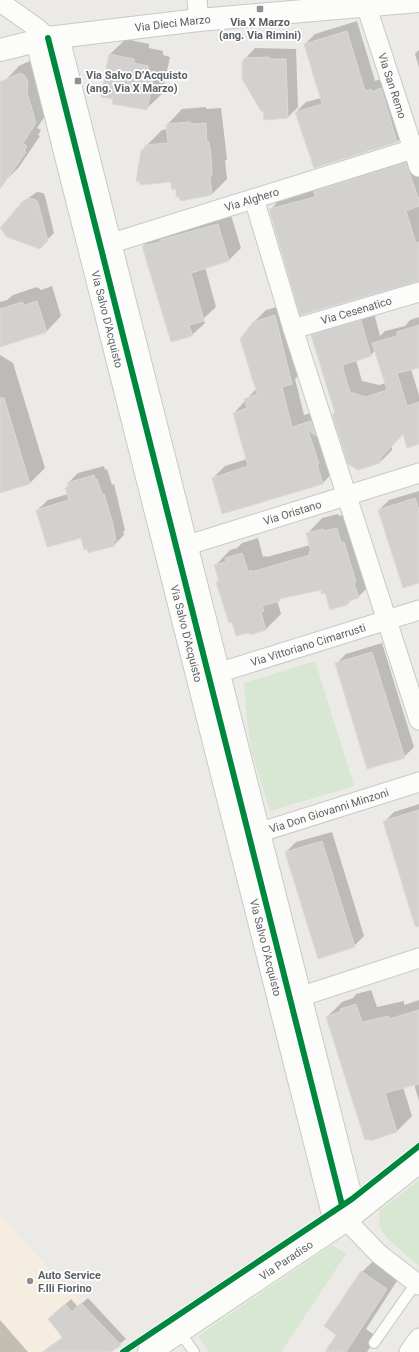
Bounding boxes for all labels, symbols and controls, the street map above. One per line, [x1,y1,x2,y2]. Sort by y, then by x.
marker: Via X Marzo (ang. Via Rimini) [255,4,265,14]
street label: Via Dieci Marzo [134,13,211,34]
place label: Via X Marzo (ang. Via Rimini) [219,16,301,42]
street label: Via San Remo [376,51,409,120]
place label: Via Salvo D’Acquisto (ang. Via X Marzo) [86,69,188,95]
marker: Via Salvo D’Acquisto (ang. Via X Marzo) [73,76,83,86]
street label: Via Alghero [223,185,280,214]
street label: Via Salvo D'Acquisto [89,269,126,369]
street label: Via Cesenatico [319,294,393,327]
street label: Via Oristano [262,497,323,528]
street label: Via Salvo D'Acquisto [168,583,205,683]
street label: Via Vittoriano Cimarrusti [249,621,367,669]
street label: Via Don Giovanni Minzoni [267,785,390,835]
street label: Via Salvo D'Acquisto [247,898,284,998]
street label: Via Paradiso [257,1238,315,1283]
place label: Auto Service F.lli Fiorino [38,1269,101,1295]
marker: Auto Service F.lli Fiorino [25,1276,35,1286]

